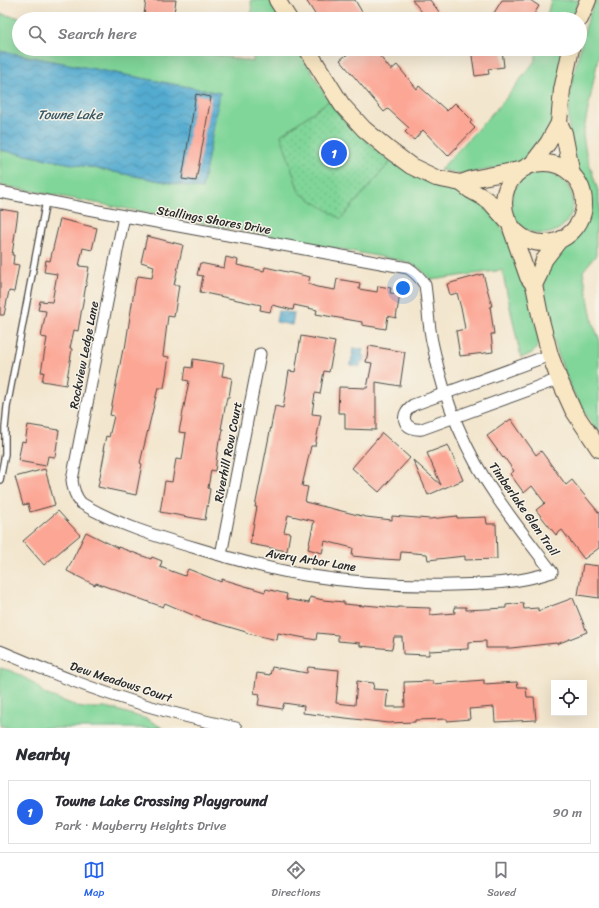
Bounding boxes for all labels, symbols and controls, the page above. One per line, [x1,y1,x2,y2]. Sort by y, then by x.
search box [12,12,587,56]
text: Search here [58,21,137,47]
icon: search [26,23,48,45]
water label: Towne Lake [38,103,104,126]
pin: 1 [321,138,347,168]
street label: Stallings Shores Drive [155,199,273,241]
your location [393,278,413,298]
street label: Rockview Ledge Lane [63,299,105,411]
street label: Riverhill Row Court [207,400,249,504]
street label: Timberlake Glen Trail [483,457,565,561]
street label: Avery Arbor Lane [263,542,358,578]
street label: Dew Meadows Court [67,655,176,709]
map controls [551,680,587,716]
button: locate [551,680,587,716]
text: Nearby [16,739,70,769]
text: Towne Lake Crossing Playground [55,788,267,814]
text: 1 [27,801,33,824]
text: 90 m [552,801,582,824]
text: Park · Mayberry Heights Drive [55,814,226,837]
tab: Map [83,859,105,902]
tab: Directions [271,859,321,902]
tab: Saved [487,859,516,902]

